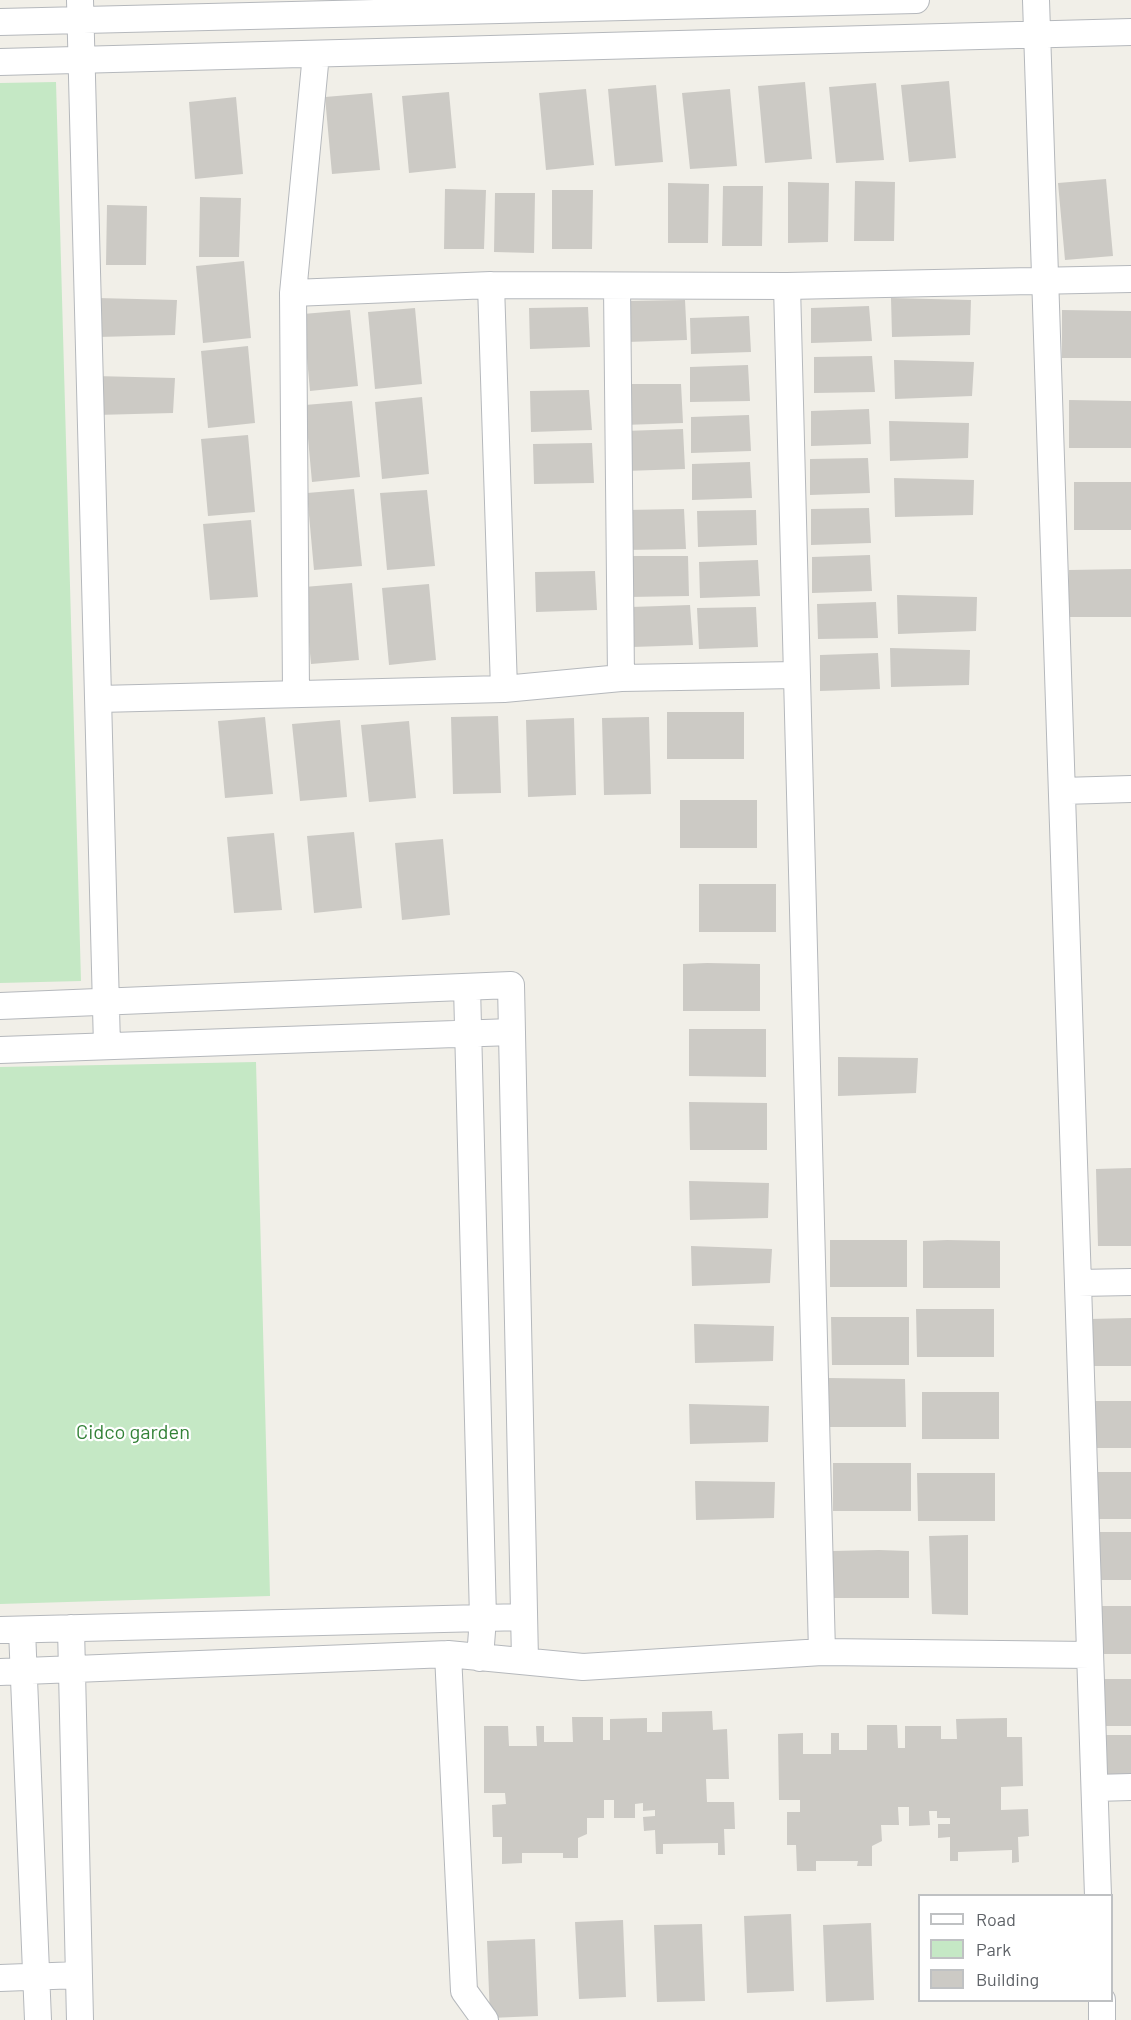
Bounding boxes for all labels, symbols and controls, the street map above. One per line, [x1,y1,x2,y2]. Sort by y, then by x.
park label: Cidco garden [76,1420,190,1444]
legend [918,1894,1113,2002]
text: Road [976,1908,1016,1930]
text: Park [976,1938,1011,1960]
text: Building [976,1968,1039,1990]

